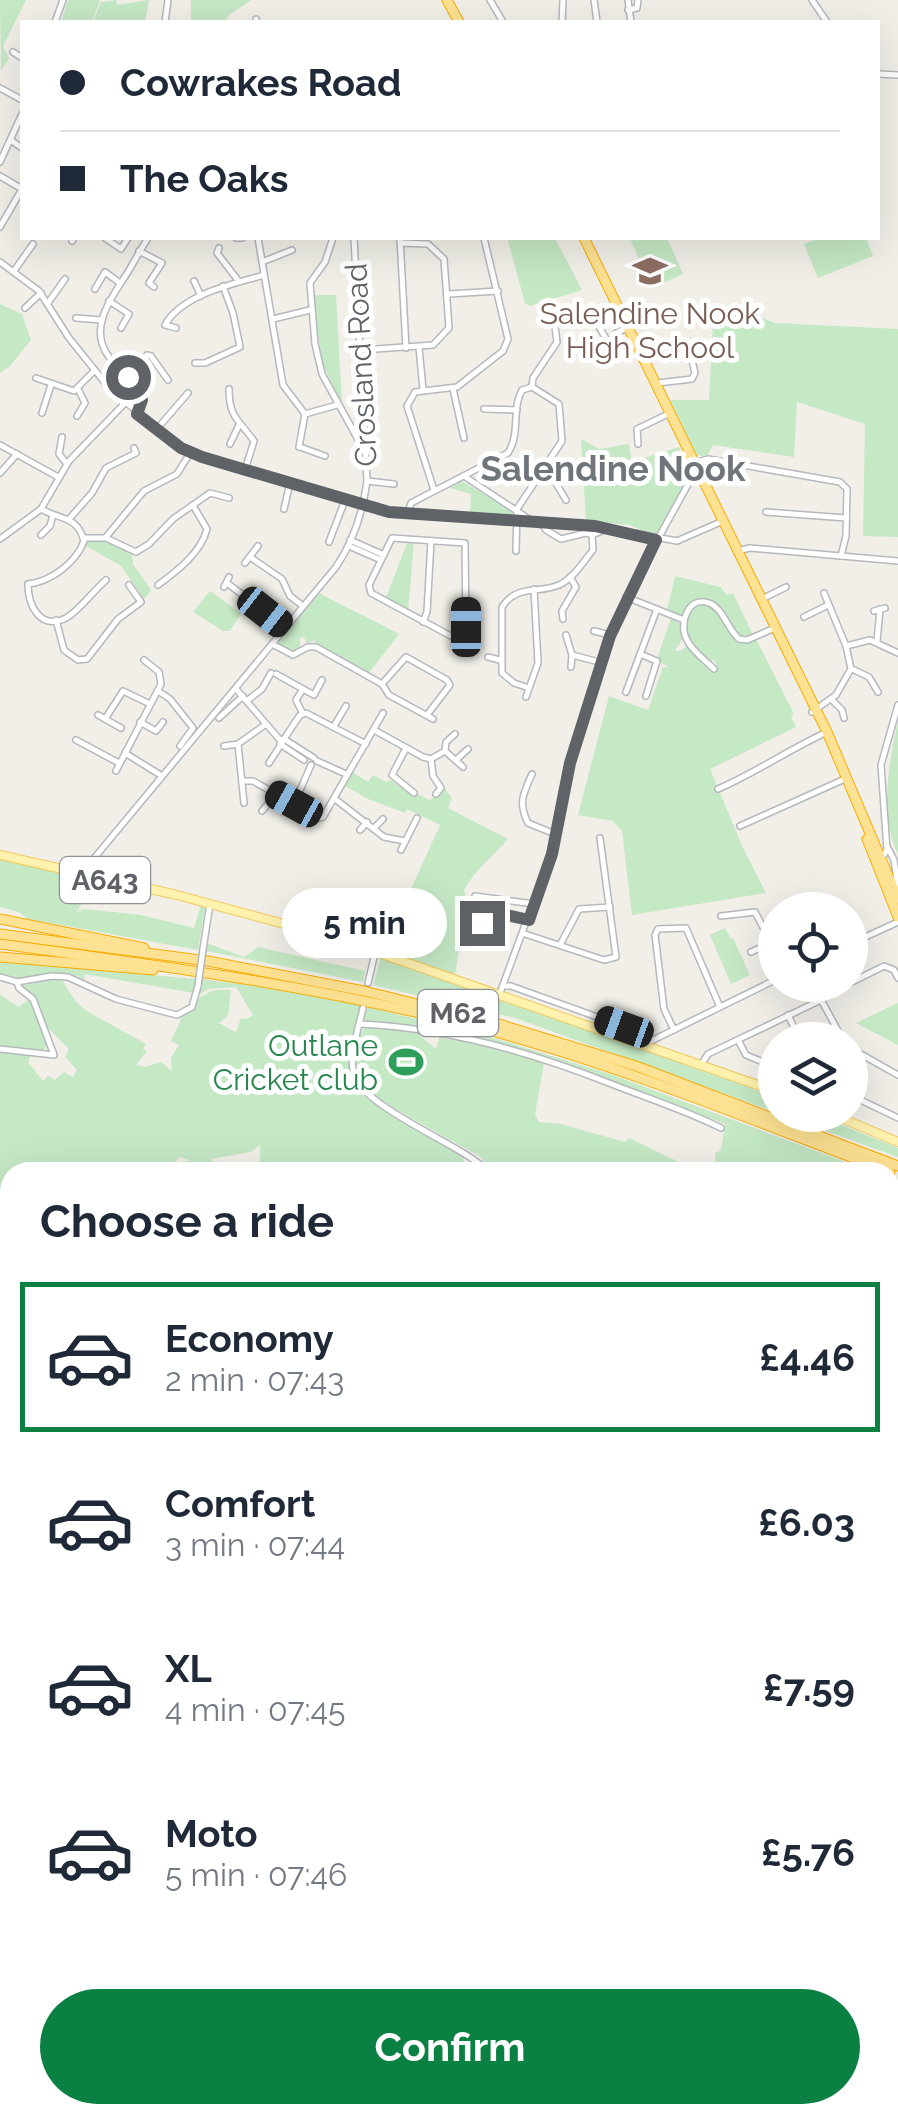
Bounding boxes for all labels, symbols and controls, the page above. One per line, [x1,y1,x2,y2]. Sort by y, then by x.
text: Cowrakes Road [120,60,401,105]
text: The Oaks [120,156,289,201]
school or university icon: Salendine Nook High School [631,252,669,290]
street label: Crosland Road [338,263,384,467]
place label: Salendine Nook High School [540,296,760,365]
route start [106,355,151,400]
district label: Salendine Nook [480,448,746,489]
car [232,582,298,642]
car [451,597,481,657]
car [260,776,328,832]
road number: A643 [60,857,150,903]
callout: 5 min [282,888,447,958]
map controls [758,892,868,1132]
button: locate [758,892,868,1002]
route end [460,901,505,946]
text: 5 min [323,904,406,941]
road number: M62 [418,990,498,1036]
car [591,1003,657,1051]
button: layers [758,1022,868,1132]
place label: Outlane Cricket club [213,1028,378,1097]
sports icon: Outlane Cricket club [387,1043,425,1081]
text: Choose a ride [40,1195,334,1248]
icon: car [45,1312,135,1402]
text: Economy [165,1316,334,1361]
text: £4.46 [759,1335,855,1380]
text: 2 min · 07:43 [165,1361,344,1398]
icon: car [45,1477,135,1567]
text: Comfort [165,1481,315,1526]
text: £6.03 [758,1500,855,1545]
text: 3 min · 07:44 [165,1526,345,1563]
icon: car [45,1642,135,1732]
text: XL [165,1646,212,1691]
text: £7.59 [763,1665,855,1710]
text: 4 min · 07:45 [165,1691,345,1728]
icon: car [45,1807,135,1897]
text: Moto [165,1811,258,1856]
text: £5.76 [761,1830,855,1875]
text: 5 min · 07:46 [165,1856,347,1893]
button: Confirm [40,1989,860,2104]

